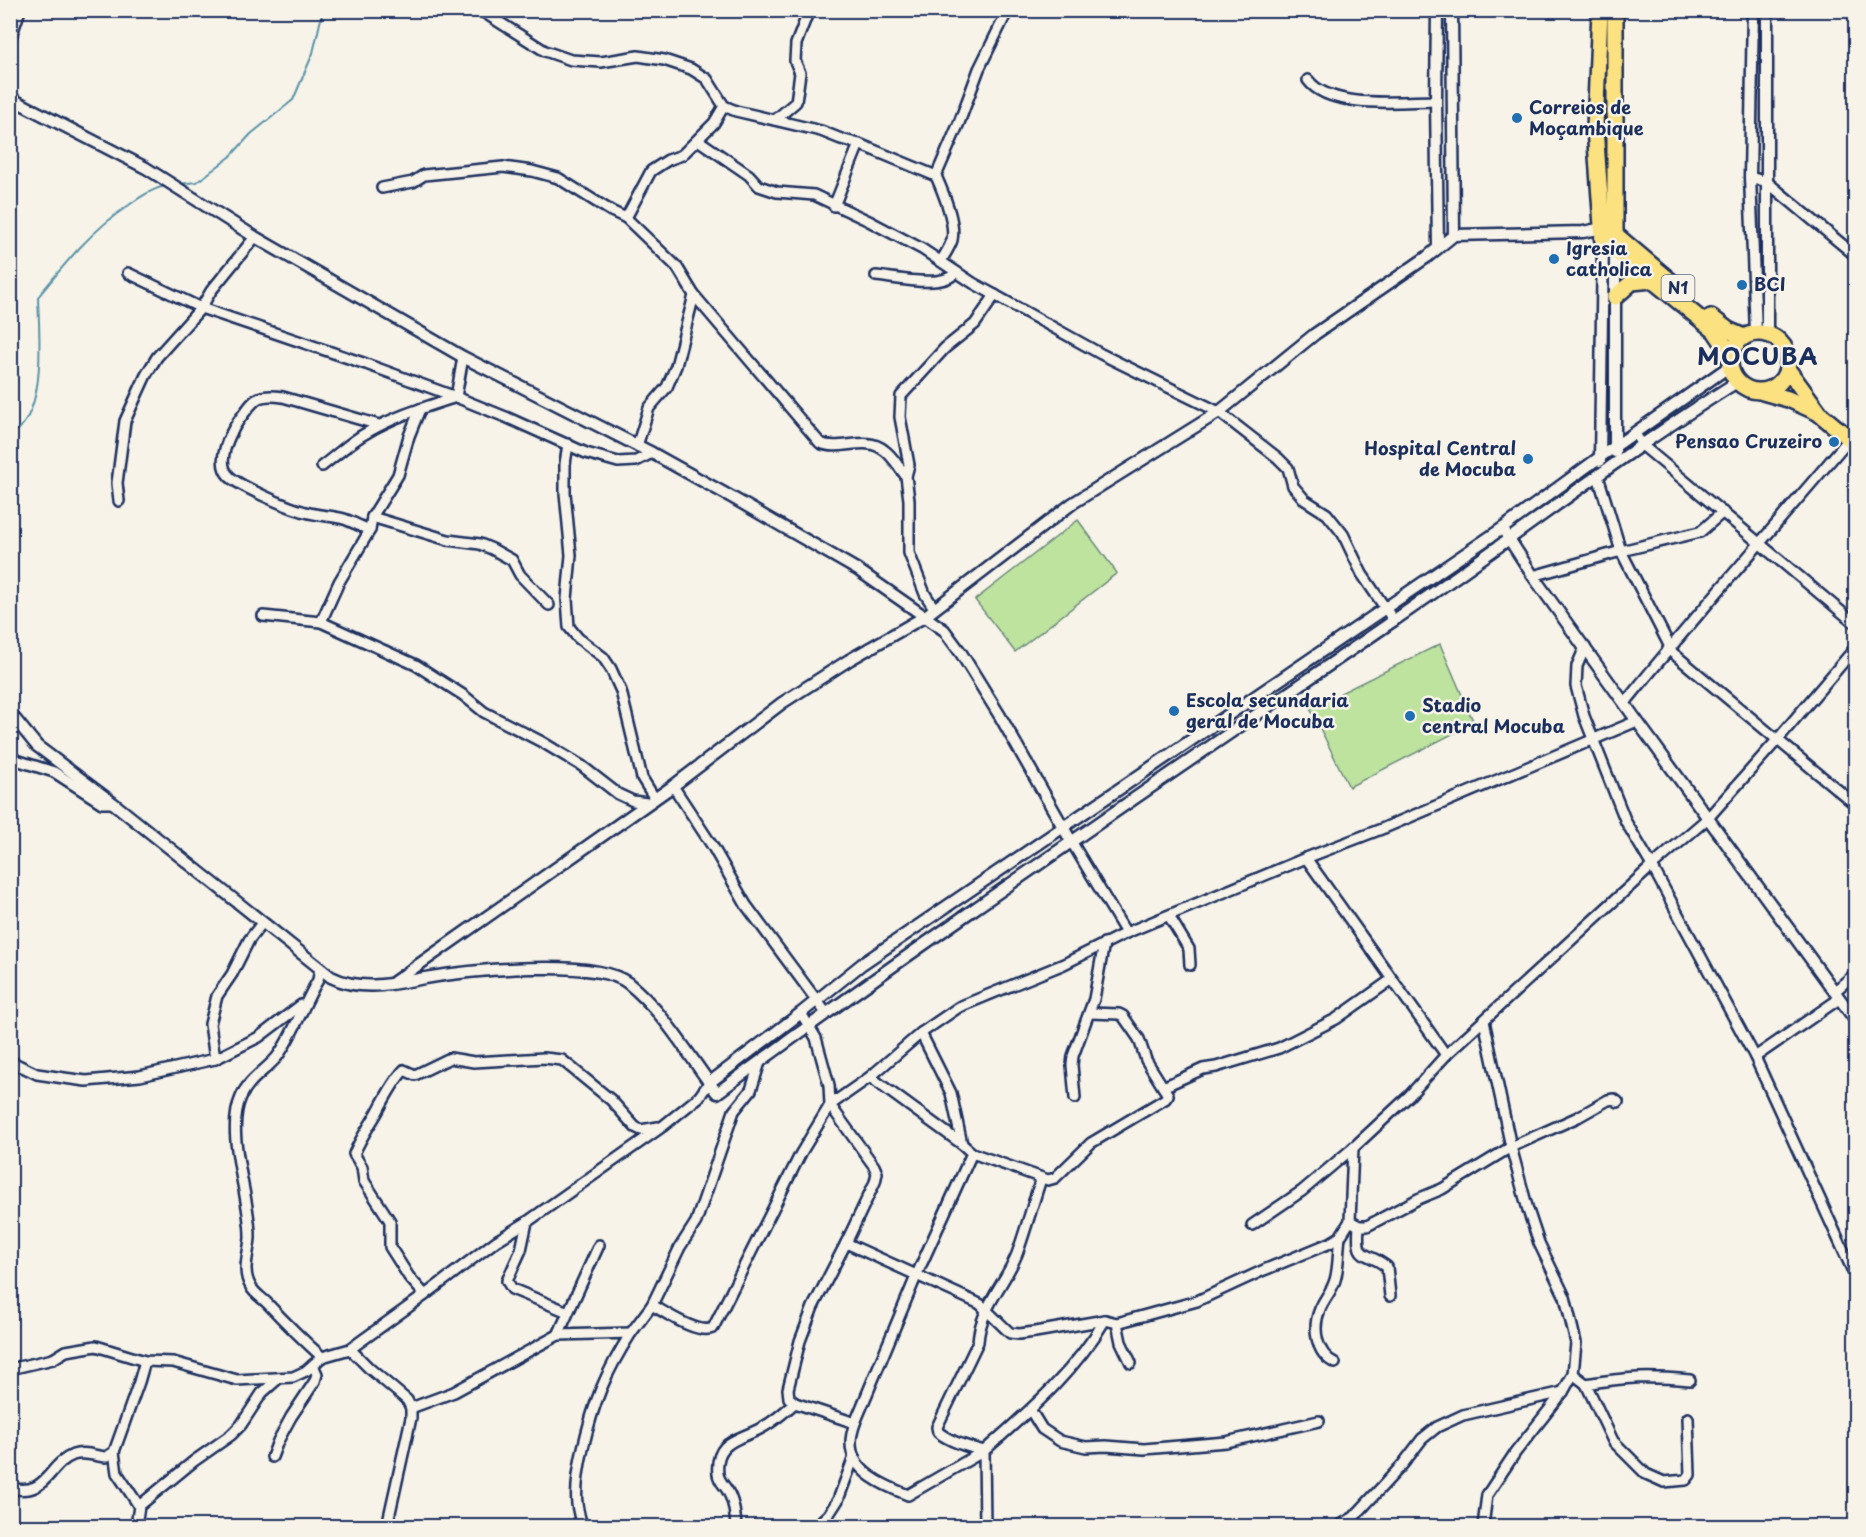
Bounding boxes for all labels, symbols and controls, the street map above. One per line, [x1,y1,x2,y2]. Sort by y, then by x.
place label: Correios de Moçambique [1529,93,1644,141]
marker: Correios de Moçambique [1510,111,1524,125]
place label: Igresia catholica [1566,234,1653,282]
marker: Igresia catholica [1547,252,1561,266]
place label: BCI [1754,270,1786,297]
road number: N1 [1662,275,1694,301]
marker: BCI [1735,278,1749,292]
district label: MOCUBA [1697,337,1819,373]
place label: Pensao Cruzeiro [1675,427,1822,454]
place label: Hospital Central de Mocuba [1364,434,1516,482]
marker: Pensao Cruzeiro [1827,435,1841,449]
marker: Hospital Central de Mocuba [1521,452,1535,466]
place label: Escola secundaria geral de Mocuba [1186,686,1349,734]
place label: Stadio central Mocuba [1422,691,1565,739]
marker: Escola secundaria geral de Mocuba [1167,704,1181,718]
marker: Stadio central Mocuba [1403,709,1417,723]

